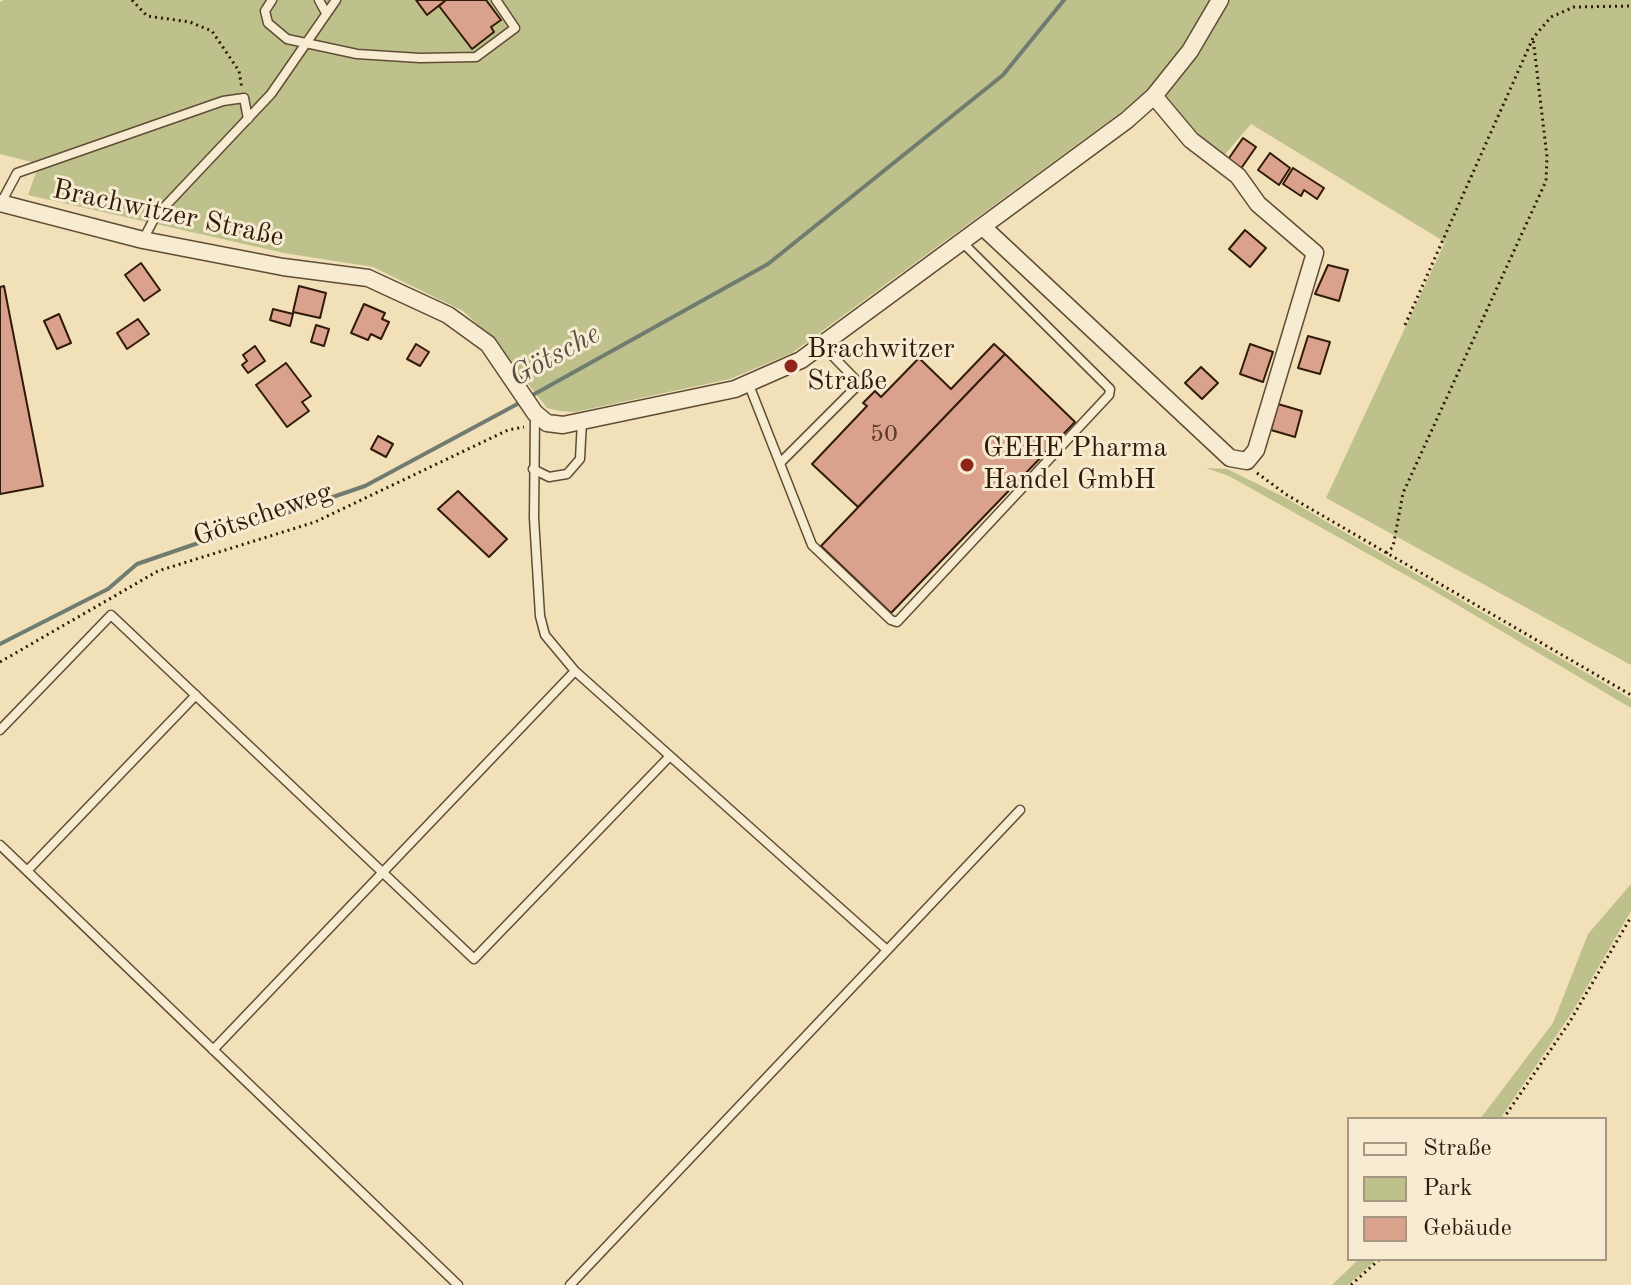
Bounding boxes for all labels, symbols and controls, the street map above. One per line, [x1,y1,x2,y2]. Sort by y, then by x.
street label: Brachwitzer Straße [49,173,287,255]
water label: Götsche [503,316,607,396]
place label: Brachwitzer Straße [807,333,955,399]
marker: Brachwitzer Straße [782,357,800,375]
house number: 50 [870,421,898,449]
place label: GEHE Pharma Handel GmbH [983,432,1167,498]
marker: GEHE Pharma Handel GmbH [958,456,976,474]
street label: Götscheweg [189,476,337,554]
legend [1347,1117,1607,1261]
text: Straße [1423,1137,1492,1161]
text: Park [1423,1177,1472,1201]
text: Gebäude [1423,1217,1512,1241]

